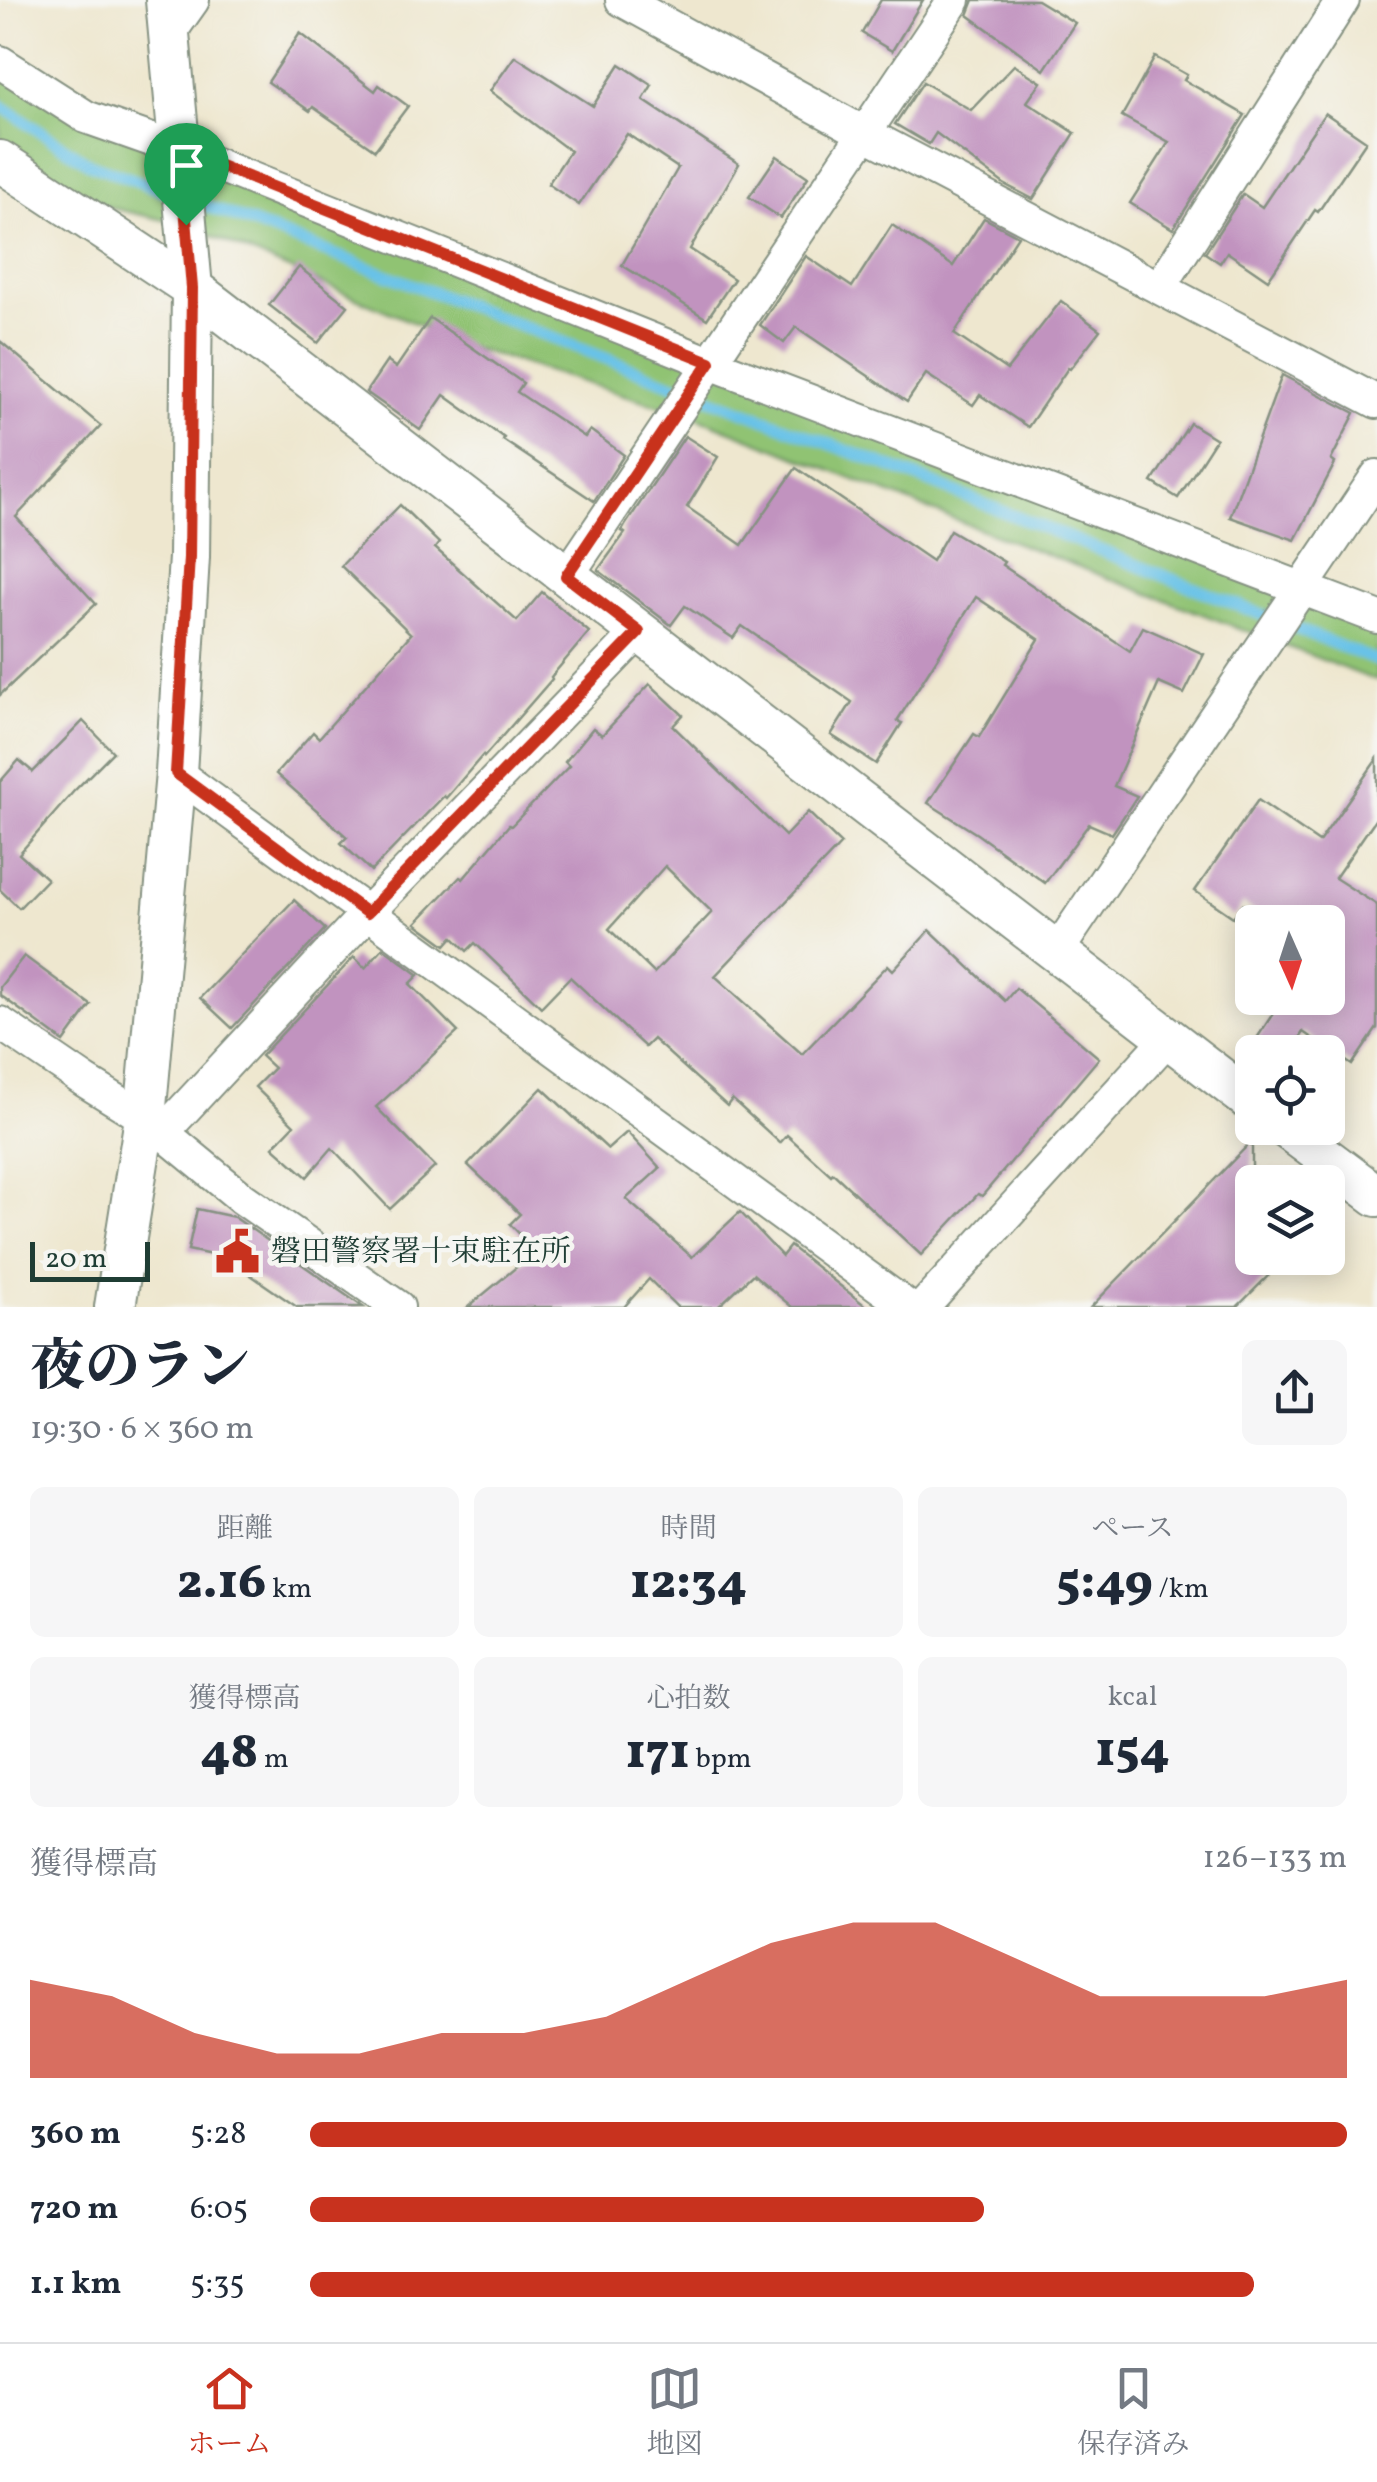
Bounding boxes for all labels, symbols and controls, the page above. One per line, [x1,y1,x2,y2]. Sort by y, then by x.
pin [144,123,229,226]
icon: arrive [159,138,214,193]
north arrow [1235,905,1345,1015]
map controls [1235,905,1345,1275]
button: locate [1235,1035,1345,1145]
button: layers [1235,1165,1345,1275]
public building icon: 磐田警察署十束駐在所 [214,1227,262,1275]
place label: 磐田警察署十束駐在所 [271,1232,571,1274]
scale bar [30,1237,150,1282]
text: 20 m [45,1240,107,1279]
text: 夜のラン [30,1332,250,1408]
button: share [1242,1340,1347,1445]
text: 19:30 · 6 × 360 m [30,1408,254,1452]
text: 距離 [216,1510,273,1549]
text: 時間 [660,1510,717,1549]
text: ペース [1091,1510,1174,1549]
text: 2.16 [177,1549,266,1619]
text: 12:34 [630,1549,747,1619]
text: 5:49 [1056,1549,1153,1619]
text: km [266,1570,312,1609]
text: /km [1153,1570,1209,1609]
text: kcal [1108,1678,1157,1717]
text: 獲得標高 [188,1680,301,1719]
text: 心拍数 [646,1680,731,1719]
text: 154 [1095,1717,1170,1787]
text: 48 [200,1719,258,1789]
text: 171 [625,1719,690,1789]
text: m [258,1740,289,1779]
text: bpm [690,1740,752,1779]
text: 126–133 m [1202,1837,1347,1881]
text: 獲得標高 [30,1844,158,1888]
text: 360 m [30,2113,121,2157]
text: 5:28 [190,2113,246,2157]
text: 720 m [30,2188,119,2232]
text: 6:05 [190,2188,248,2232]
text: 1.1 km [30,2263,122,2307]
text: 5:35 [190,2263,245,2307]
tab: ホーム [187,2361,272,2465]
tab: 地図 [646,2361,703,2465]
tab: 保存済み [1077,2361,1190,2465]

